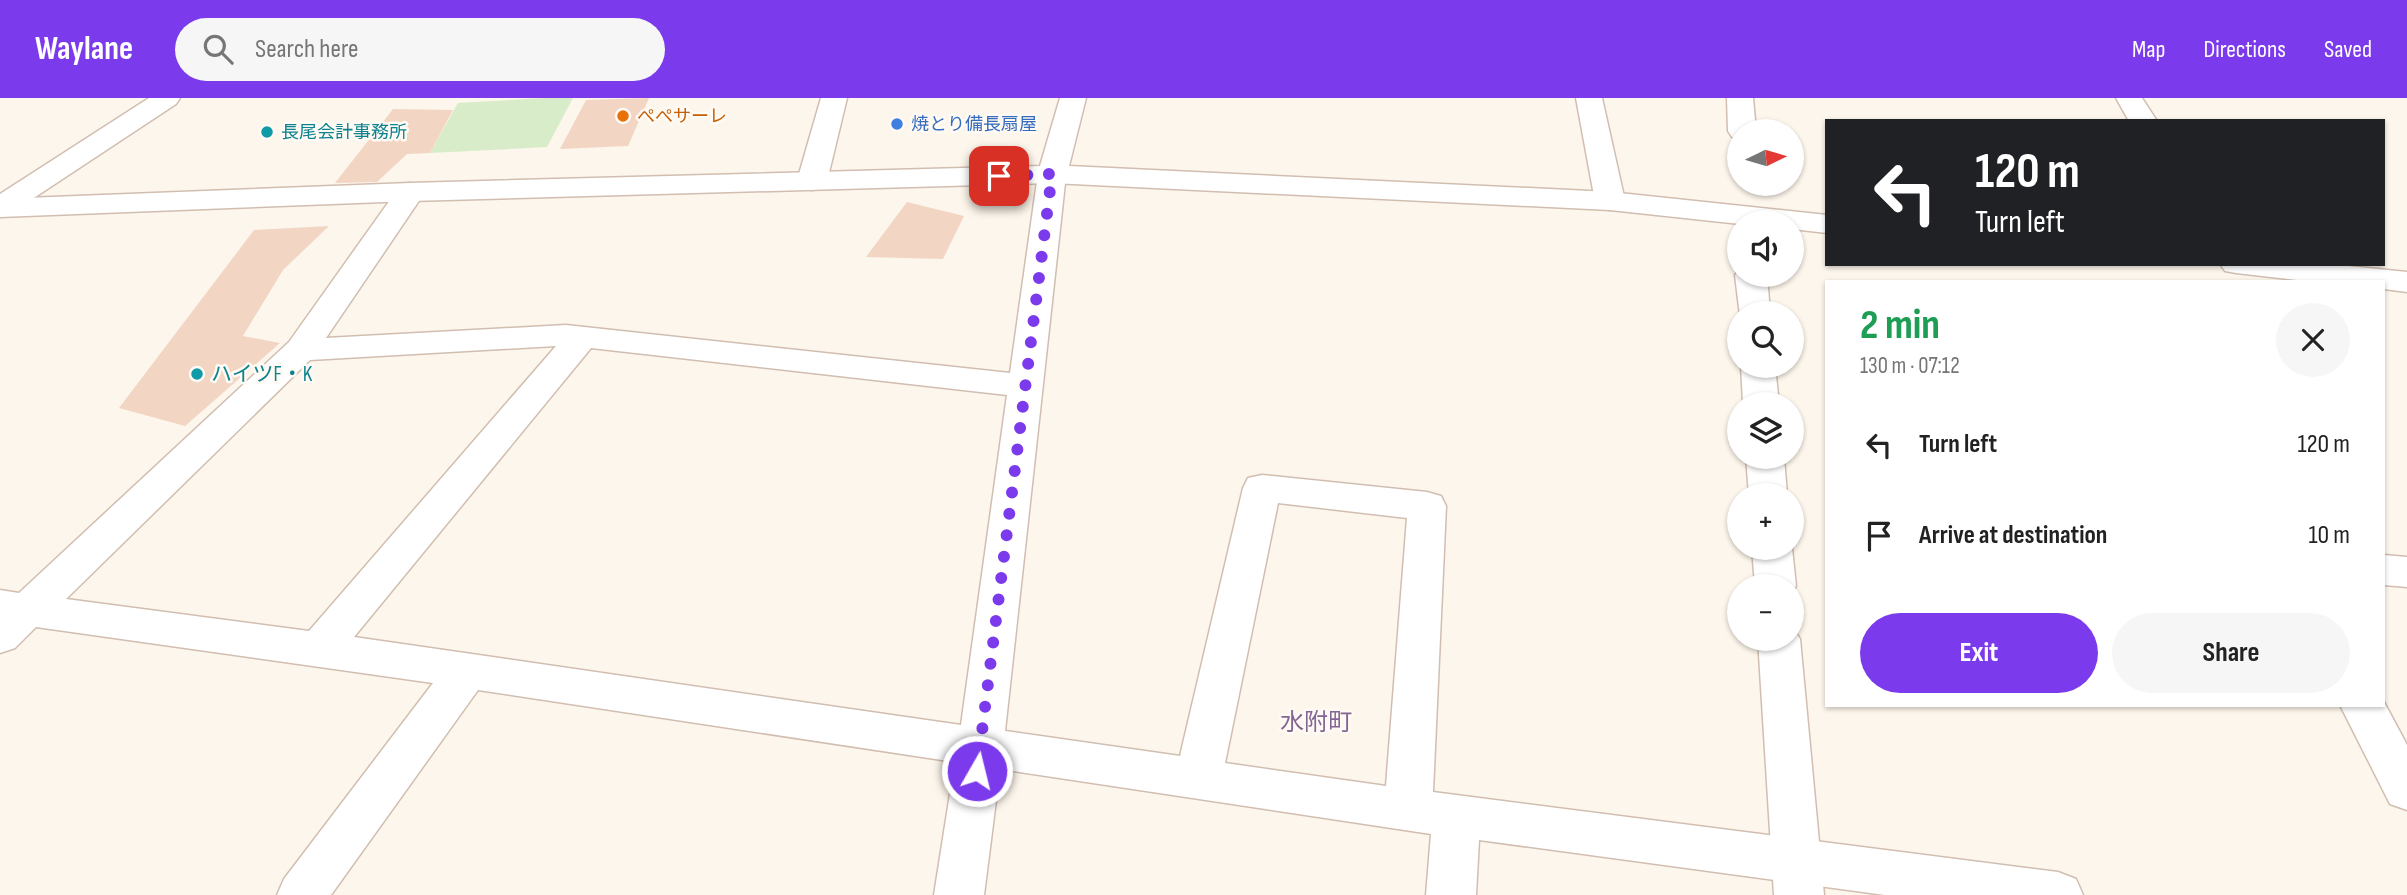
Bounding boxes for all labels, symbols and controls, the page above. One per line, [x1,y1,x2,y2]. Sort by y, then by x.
search box [175,18,665,81]
text: Waylane [35,29,133,69]
icon: search [199,30,237,68]
text: Search here [255,34,358,65]
text: Map [2132,35,2165,64]
text: Directions [2203,35,2286,64]
text: Saved [2324,35,2372,64]
place label: ぺぺサーレ [637,106,727,127]
marker: ぺぺサーレ [615,108,631,124]
place label: 焼とり備長扇屋 [911,114,1037,135]
marker: 焼とり備長扇屋 [889,116,905,132]
north arrow [1727,119,1804,196]
map controls [1727,119,1804,651]
place label: 長尾会計事務所 [281,122,407,143]
marker: 長尾会計事務所 [259,124,275,140]
text: 120 m [1975,143,2080,202]
pin [969,146,1029,206]
icon: left [1860,147,1951,238]
icon: arrive [980,157,1018,195]
text: Turn left [1975,203,2065,242]
button: sound [1727,210,1804,287]
text: 2 min [1860,300,1940,351]
button: search [1727,301,1804,378]
button: close [2276,303,2350,377]
text: 130 m · 07:12 [1860,352,1960,380]
place label: ハイツF・K [211,362,313,387]
marker: ハイツF・K [189,366,205,382]
button: layers [1727,392,1804,469]
icon: left [1860,426,1898,464]
text: Turn left [1919,429,1997,460]
text: 120 m [2297,429,2350,460]
button: + [1727,483,1804,560]
icon: arrive [1860,517,1898,555]
text: Arrive at destination [1919,520,2107,551]
text: 10 m [2308,520,2350,551]
button: − [1727,574,1804,651]
button: Exit [1860,613,2098,693]
button: Share [2112,613,2350,693]
district label: 水附町 [1280,708,1352,737]
position arrow [940,734,1014,808]

